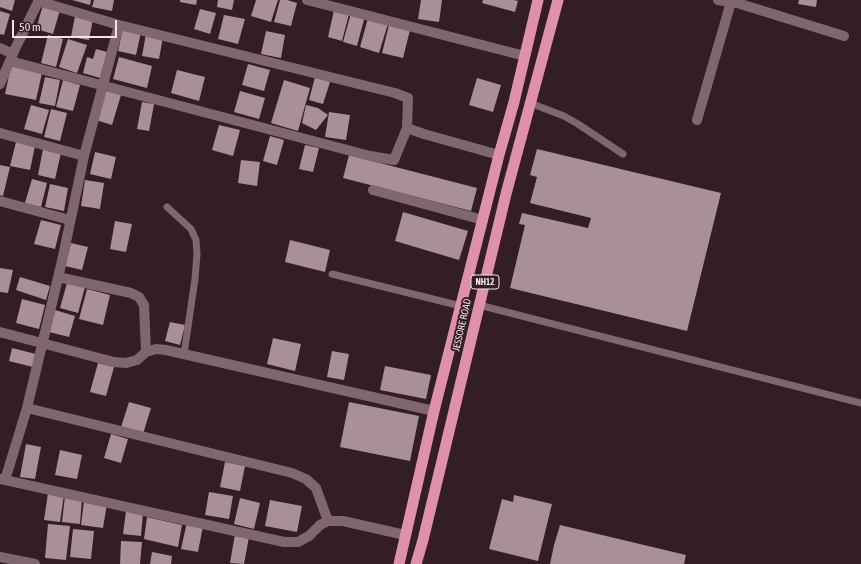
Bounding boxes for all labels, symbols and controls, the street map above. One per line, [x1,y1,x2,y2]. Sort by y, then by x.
scale bar [14,12,119,38]
text: 50 m [19,20,41,34]
road number: NH12 [471,275,499,289]
street label: JESSORE ROAD [450,298,474,352]

